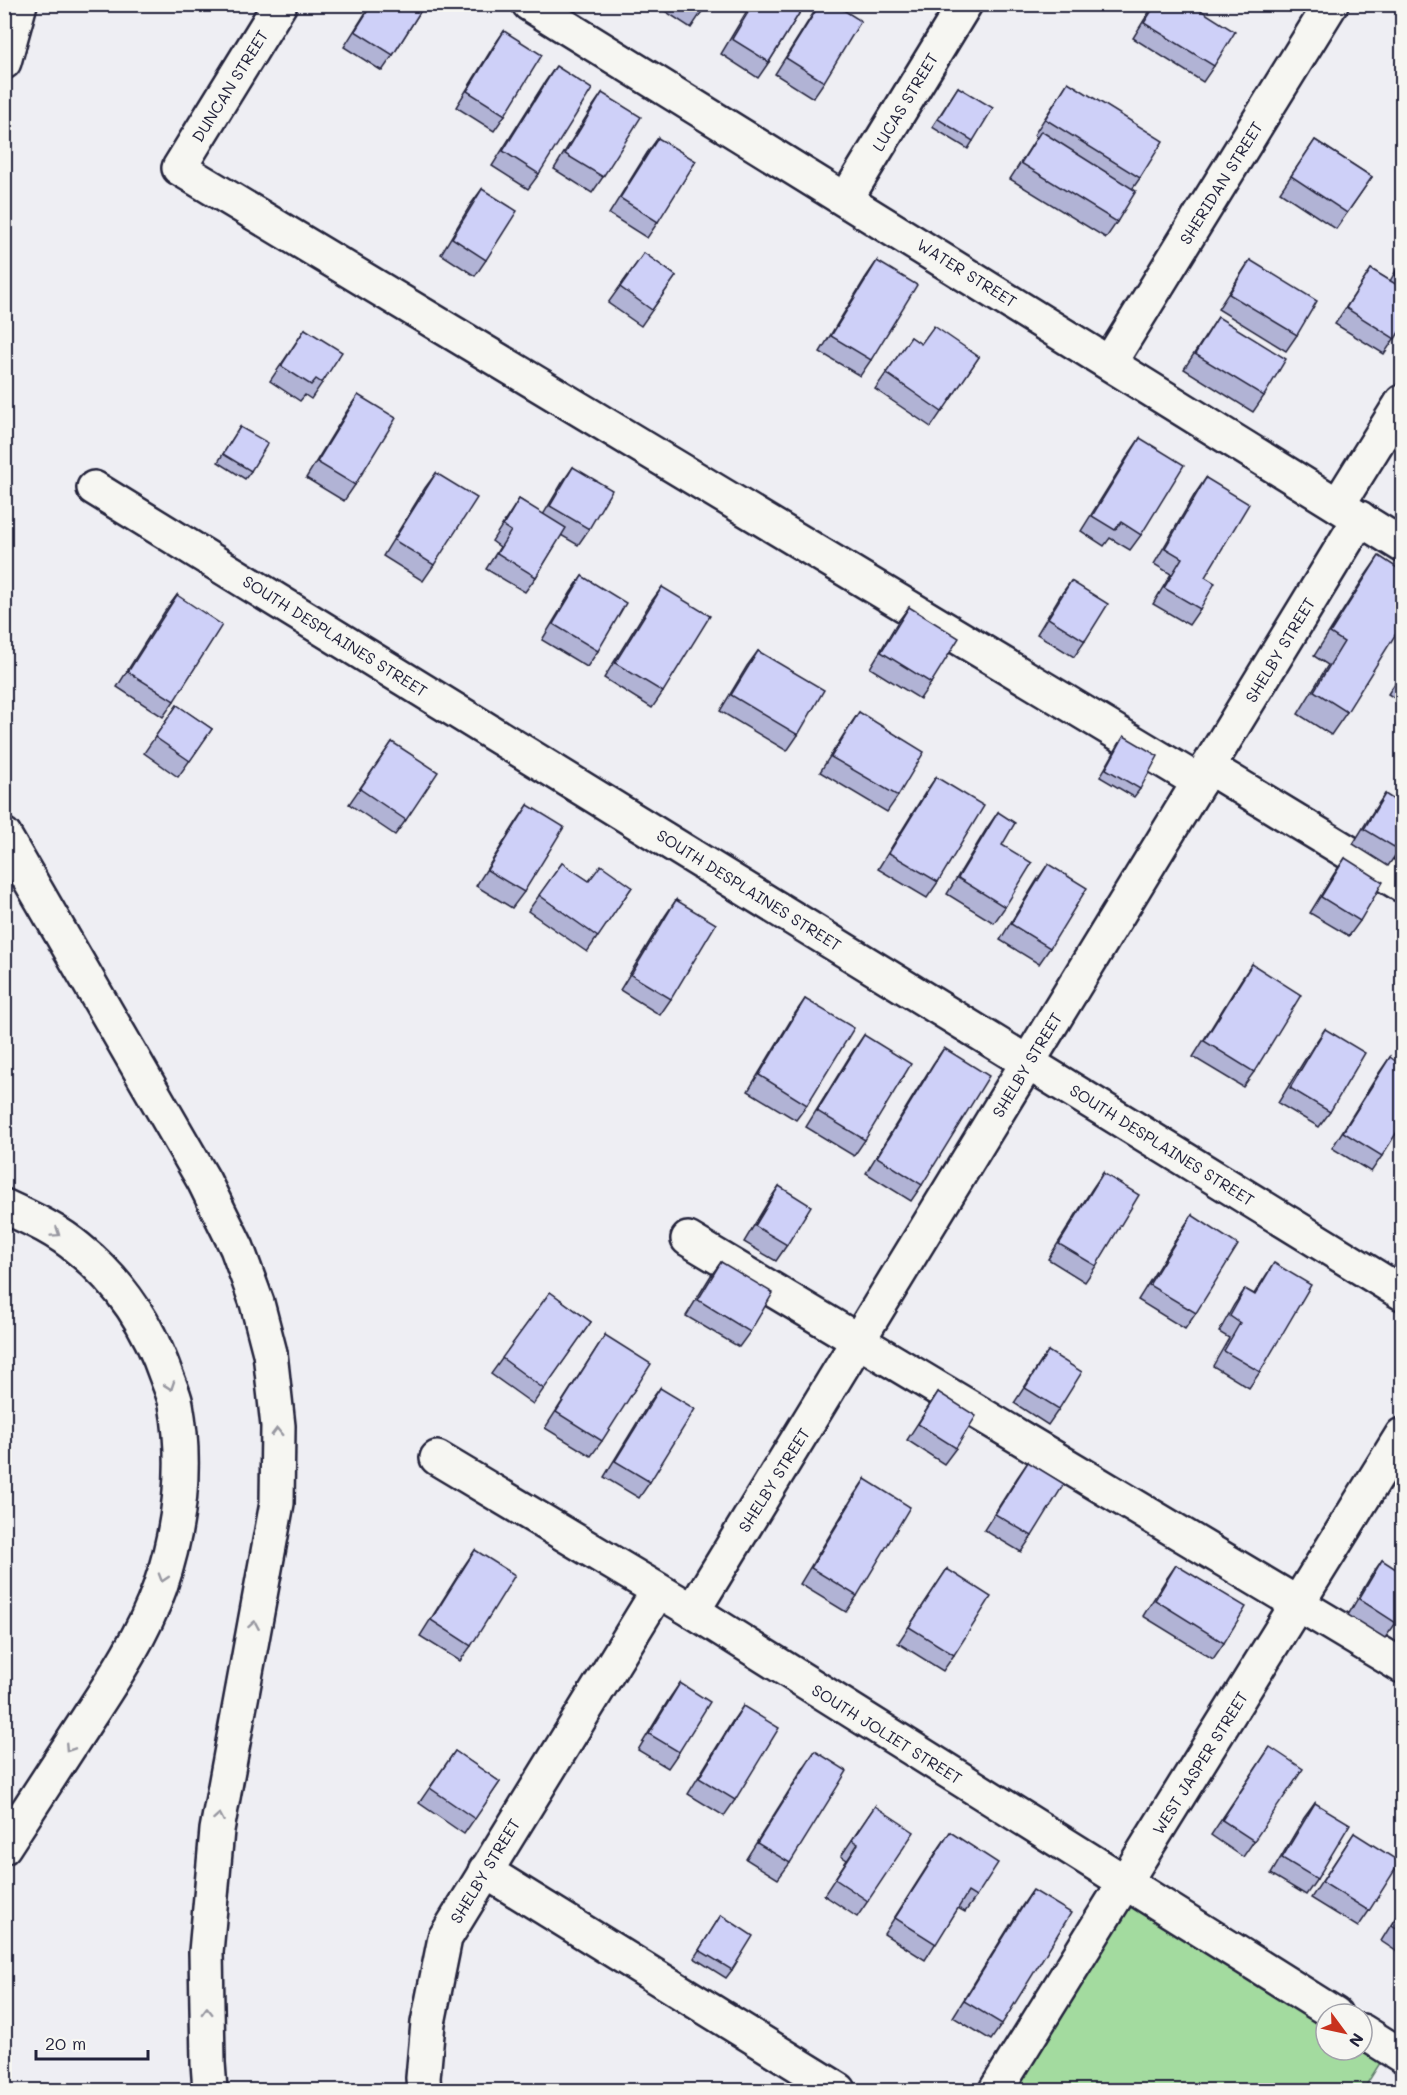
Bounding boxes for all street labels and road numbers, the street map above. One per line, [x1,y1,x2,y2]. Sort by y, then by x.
street label: DUNCAN STREET [187,26,273,146]
street label: LUCAS STREET [867,49,942,155]
street label: SHERIDAN STREET [1174,117,1267,248]
street label: WATER STREET [913,233,1021,312]
street label: SOUTH DESPLAINES STREET [239,570,432,701]
street label: SHELBY STREET [1240,593,1319,706]
street label: SOUTH DESPLAINES STREET [653,824,846,955]
street label: SHELBY STREET [987,1008,1066,1121]
street label: SOUTH DESPLAINES STREET [1066,1079,1259,1210]
street label: SHELBY STREET [733,1424,814,1536]
street label: SOUTH JOLIET STREET [808,1679,966,1788]
street label: WEST JASPER STREET [1147,1687,1252,1838]
street label: SHELBY STREET [445,1814,524,1927]

